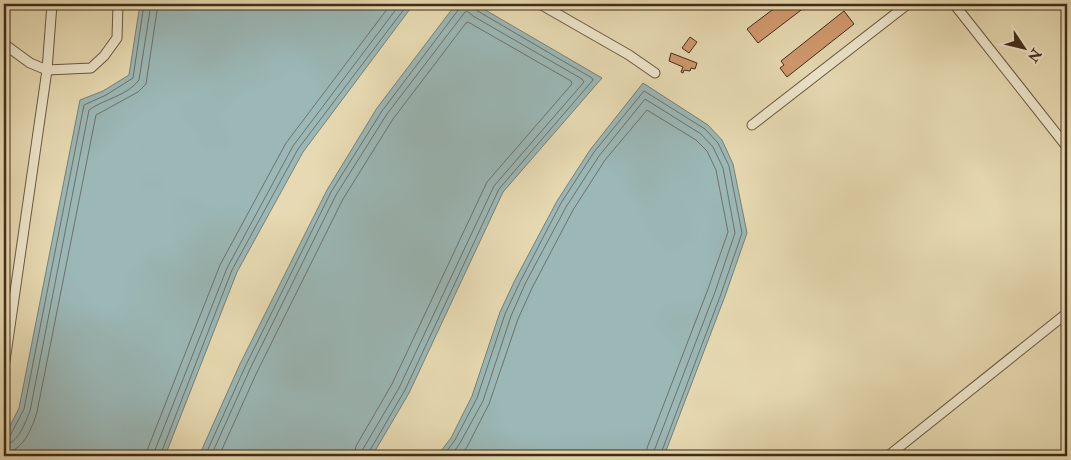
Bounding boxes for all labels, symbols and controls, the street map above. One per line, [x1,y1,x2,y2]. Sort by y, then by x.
north arrow [998,22,1048,72]
text: N [1023,44,1045,66]

